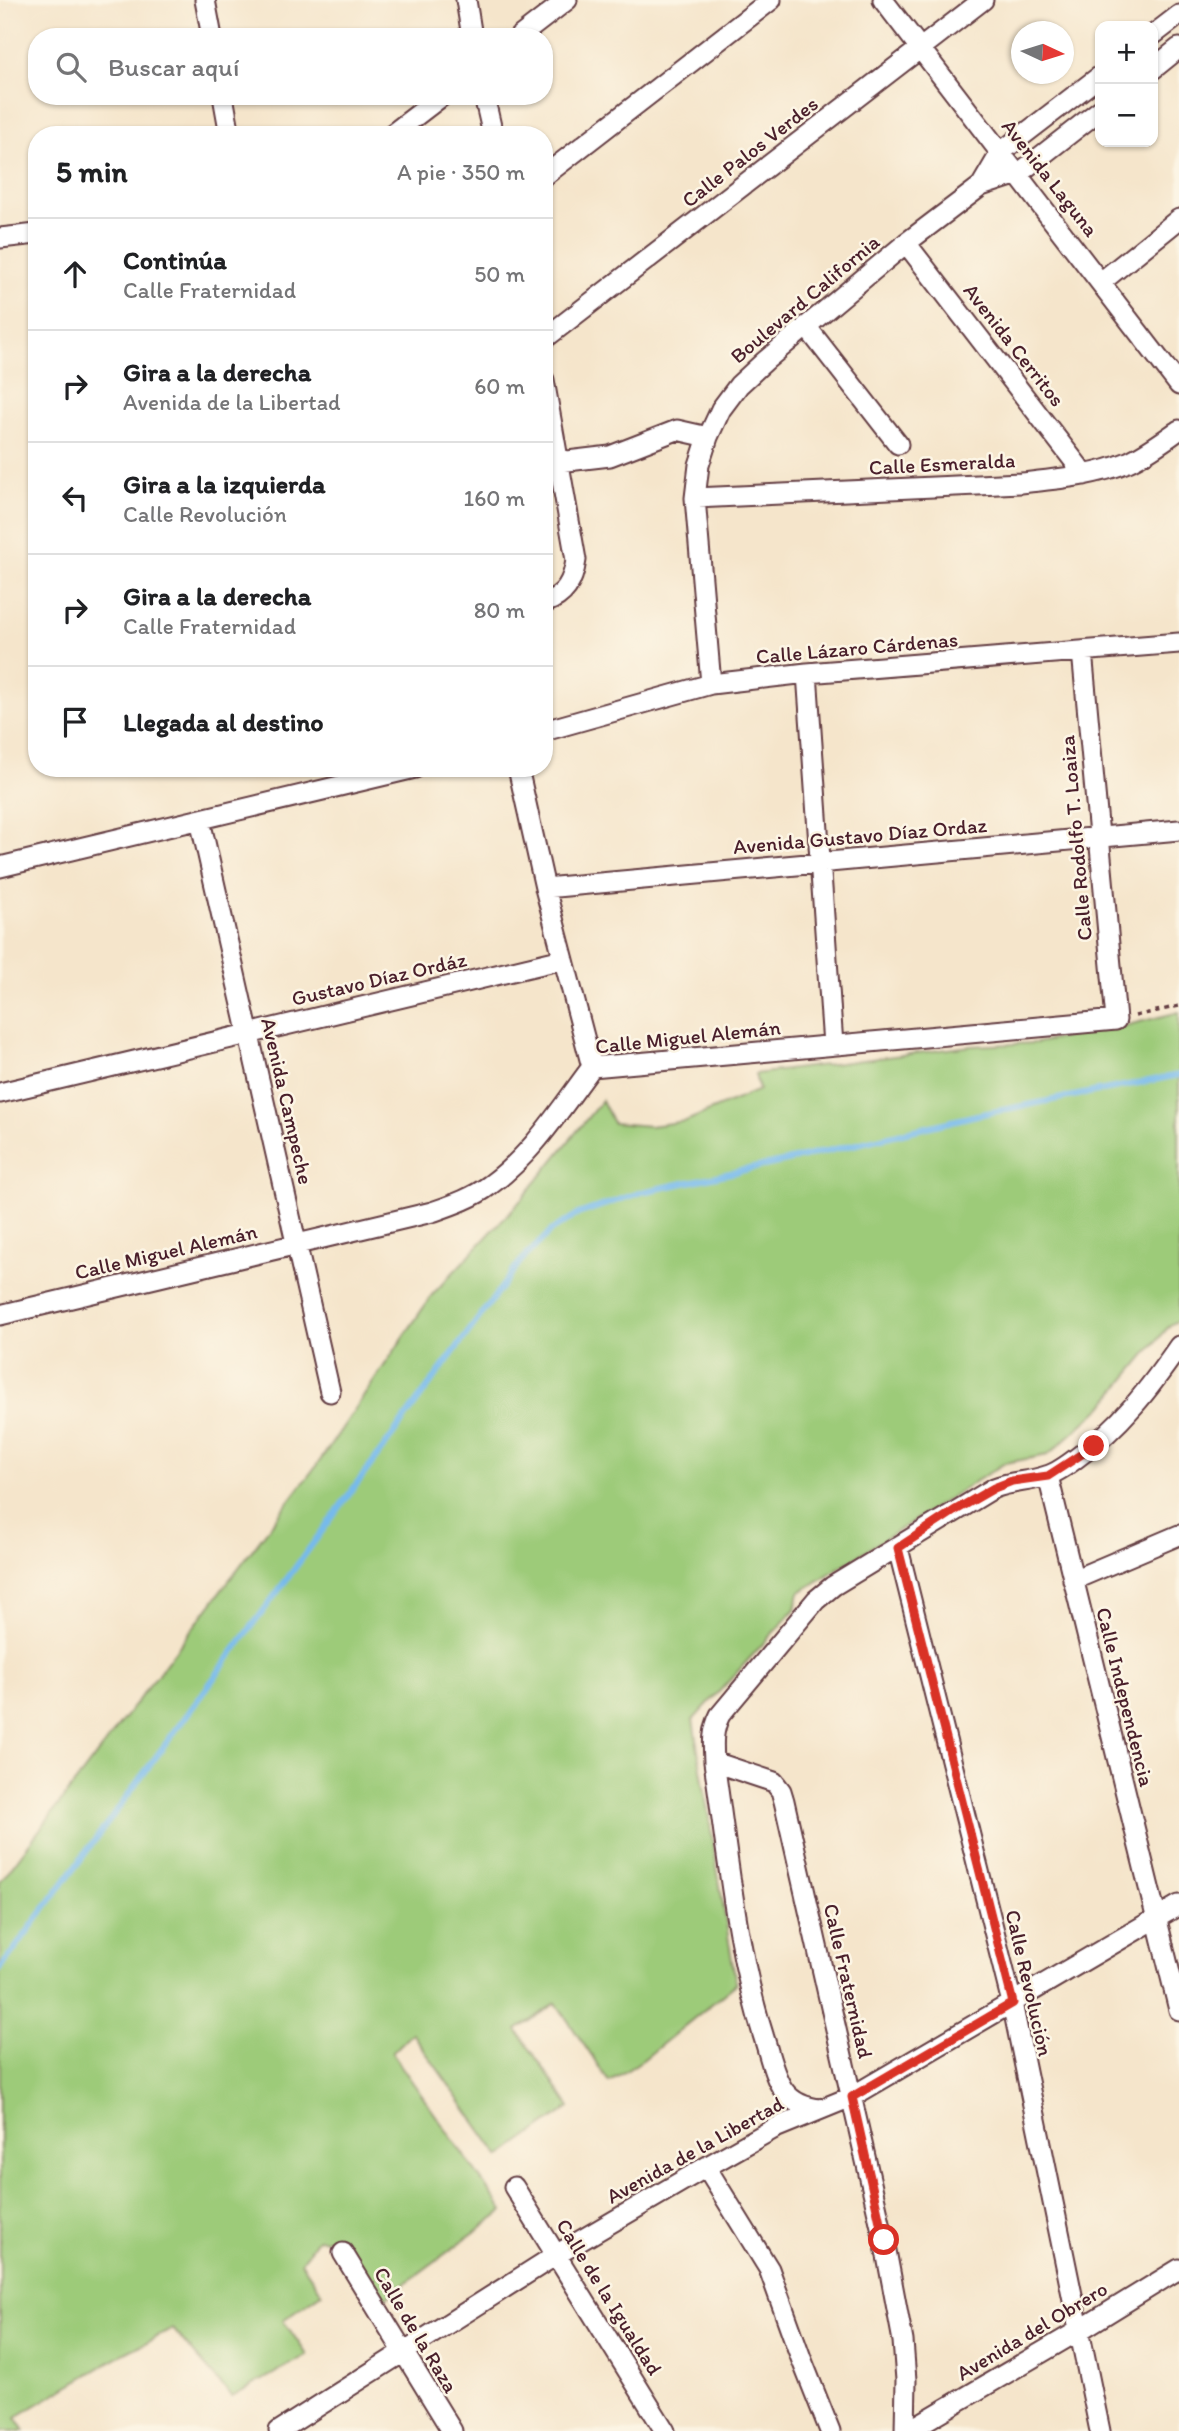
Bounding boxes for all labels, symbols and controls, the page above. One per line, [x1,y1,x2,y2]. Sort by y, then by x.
north arrow [1011,21,1074,84]
map controls [1095,21,1158,147]
button: + [1095,21,1158,84]
search box [28,28,553,105]
icon: search [52,48,90,86]
text: Buscar aquí [108,51,239,83]
button: − [1095,84,1158,147]
street label: Calle Palos Verdes [677,91,823,213]
street label: Avenida Laguna [997,114,1104,242]
text: 5 min [56,153,127,190]
text: A pie · 350 m [397,158,525,186]
street label: Boulevard California [725,229,884,368]
text: Continúa [123,244,227,276]
icon: ahead [56,255,94,293]
text: 50 m [474,260,525,288]
text: Calle Fraternidad [123,276,296,304]
street label: Avenida Cerritos [959,278,1070,411]
text: Gira a la derecha [123,356,311,388]
icon: right [56,367,94,405]
text: 60 m [474,372,525,400]
text: Avenida de la Libertad [123,388,341,416]
street label: Calle Esmeralda [868,447,1016,480]
text: Gira a la izquierda [123,468,326,500]
icon: left [56,479,94,517]
text: 160 m [463,484,525,512]
text: Calle Revolución [123,500,287,528]
text: Gira a la derecha [123,580,311,612]
icon: right [56,591,94,629]
text: 80 m [474,596,525,624]
text: Calle Fraternidad [123,612,296,640]
street label: Calle Lázaro Cárdenas [755,626,959,669]
icon: arrive [56,703,94,741]
text: Llegada al destino [123,706,324,738]
street label: Calle Rodolfo T. Loaiza [1054,734,1097,942]
street label: Avenida Gustavo Díaz Ordaz [732,812,988,859]
street label: Gustavo Díaz Ordáz [289,946,469,1011]
street label: Calle Miguel Alemán [594,1014,782,1059]
street label: Avenida Campeche [256,1015,319,1187]
street label: Calle Miguel Alemán [72,1218,260,1285]
route end [1078,1430,1109,1461]
street label: Calle Independencia [1091,1605,1160,1789]
street label: Calle Fraternidad [819,1901,878,2061]
street label: Calle Revolución [1000,1907,1059,2059]
street label: Avenida de la Libertad [602,2090,788,2209]
street label: Calle de la Igualdad [551,2214,668,2379]
route start [868,2224,899,2255]
street label: Calle de la Raza [369,2262,464,2397]
street label: Avenida del Obrero [952,2276,1112,2386]

